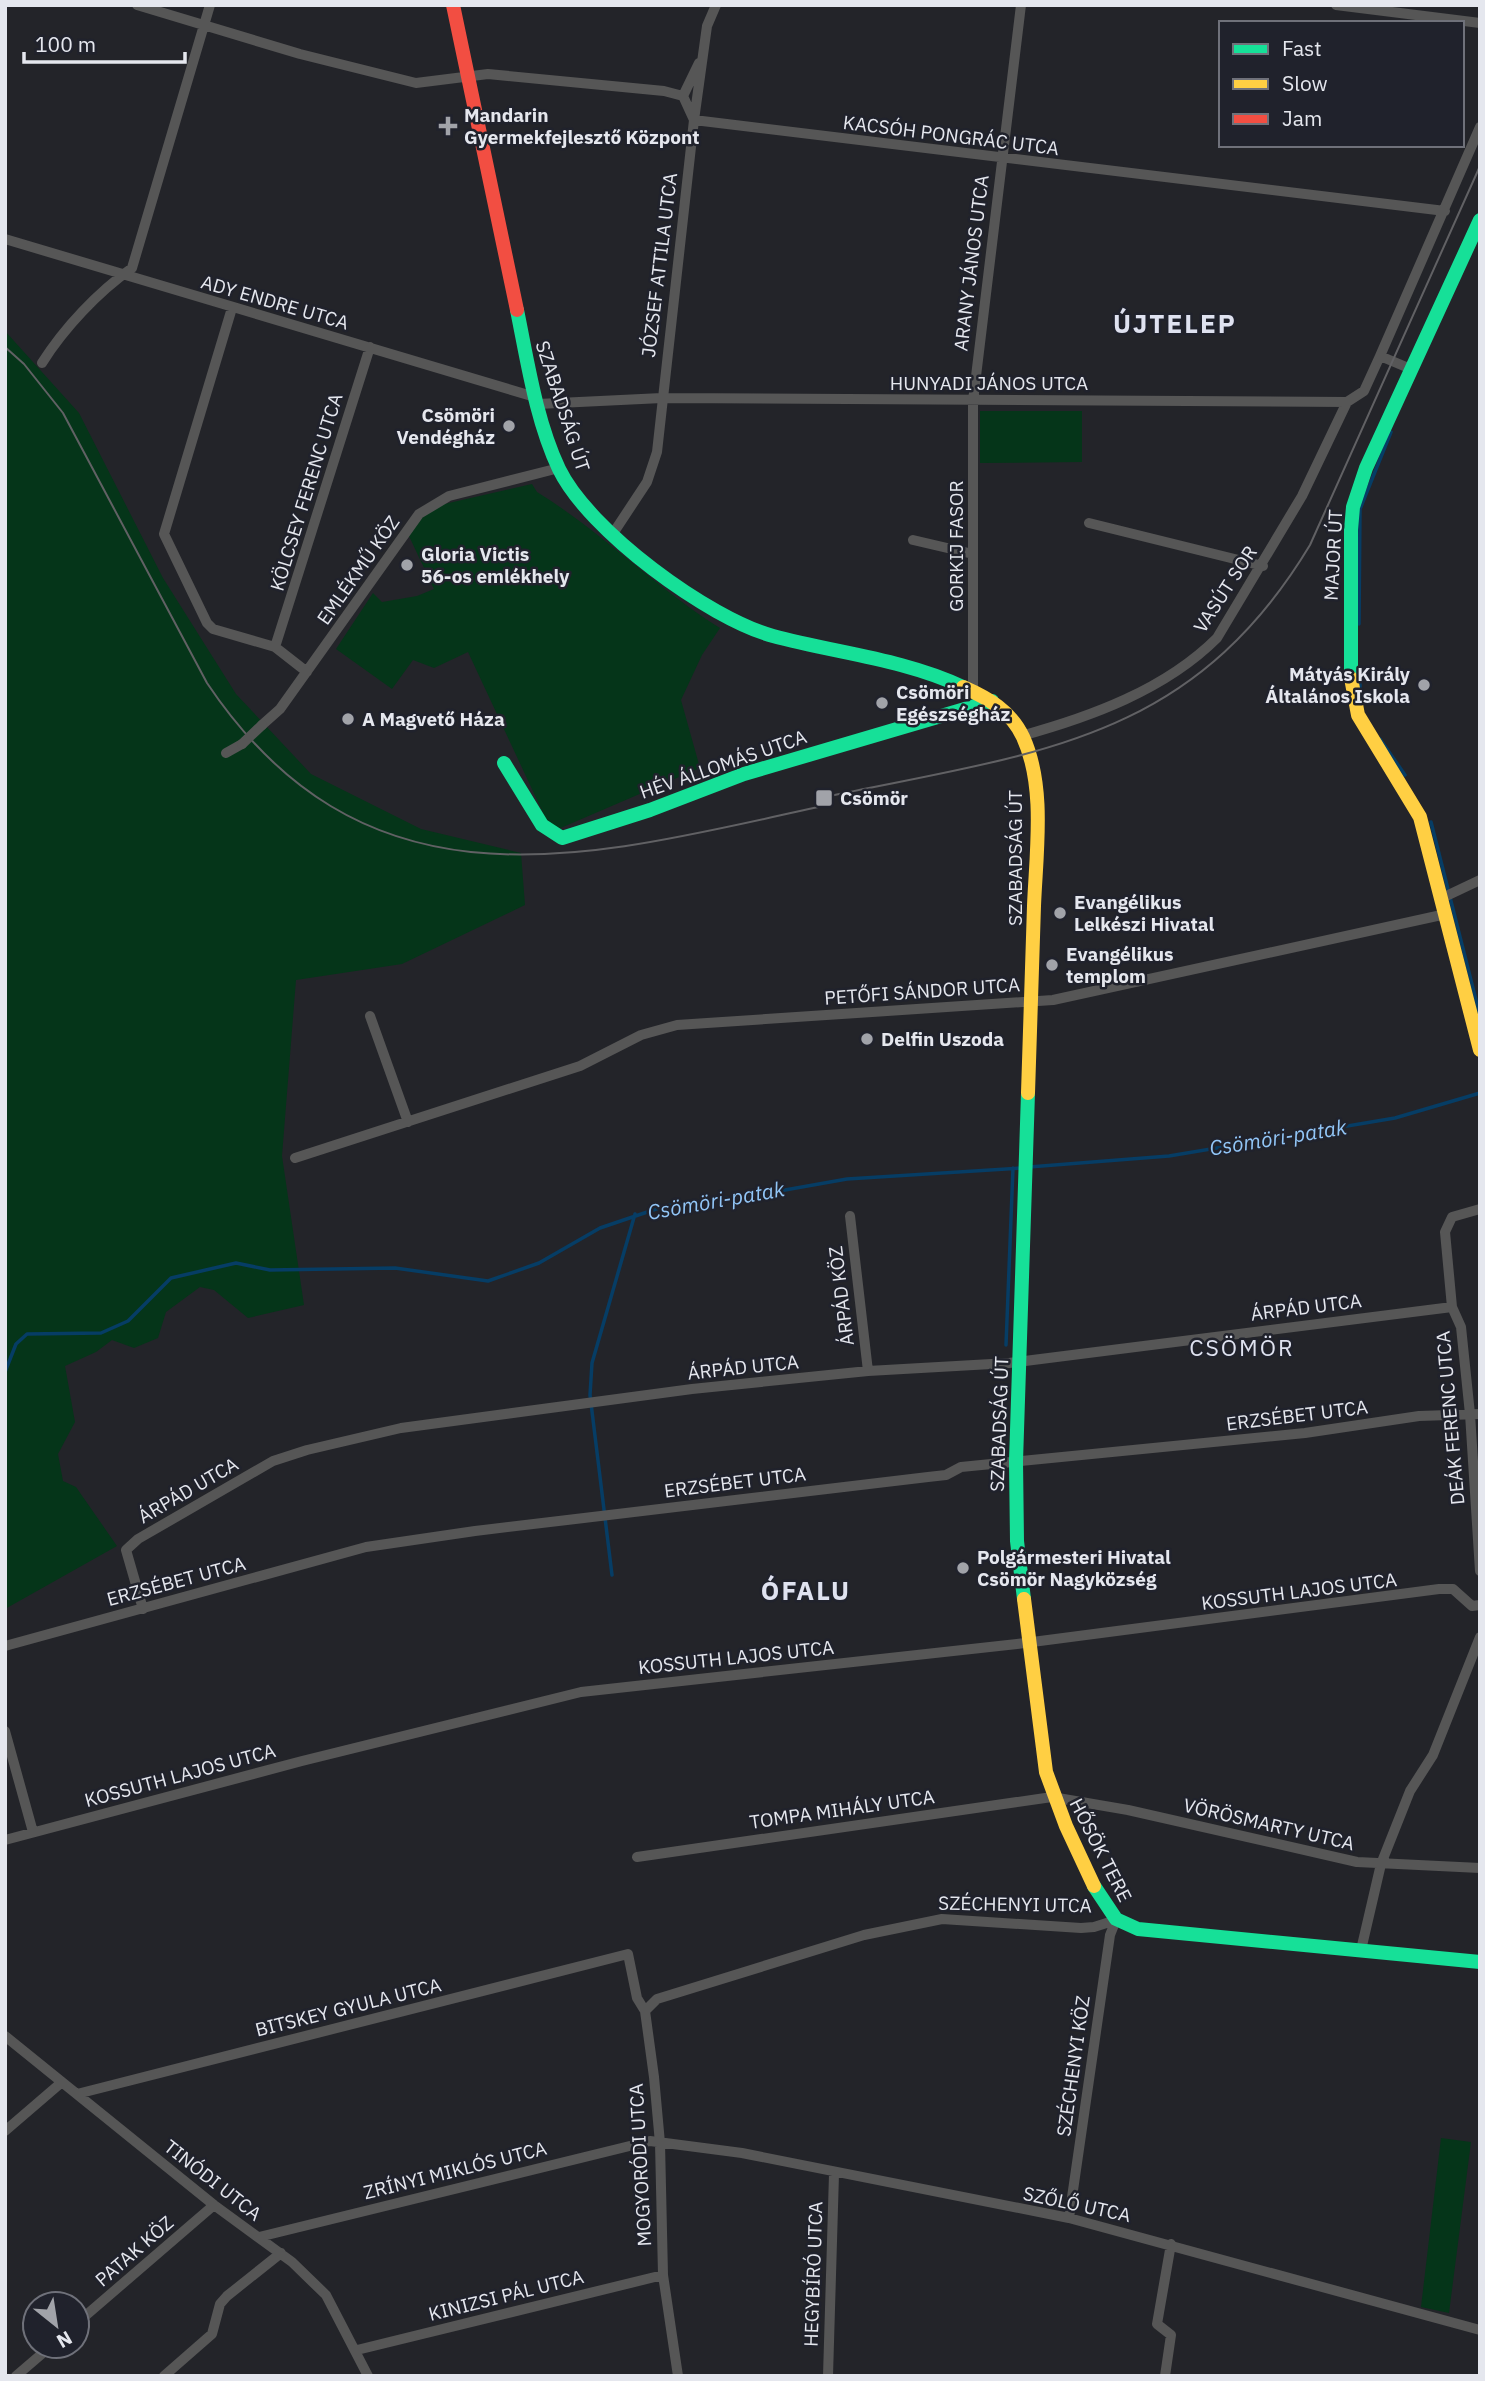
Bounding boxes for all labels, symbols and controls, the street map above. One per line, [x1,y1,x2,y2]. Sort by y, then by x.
scale bar [24,21,186,65]
legend [1219,21,1464,147]
text: 100 m [35,30,96,58]
text: Fast [1282,34,1322,62]
text: Slow [1282,69,1328,97]
place label: Mandarin Gyermekfejlesztő Központ [464,103,700,149]
text: Jam [1282,104,1322,132]
street label: KACSÓH PONGRÁC UTCA [842,110,1060,160]
marker: Mandarin Gyermekfejlesztő Központ [438,116,458,136]
street label: JÓZSEF ATTILA UTCA [636,171,682,359]
street label: ARANY JÁNOS UTCA [948,174,994,352]
street label: ADY ENDRE UTCA [198,269,352,335]
district label: ÚJTELEP [1113,306,1237,340]
street label: SZABADSÁG ÚT [531,338,595,474]
street label: HUNYADI JÁNOS UTCA [890,371,1088,395]
street label: KÖLCSEY FERENC UTCA [265,390,347,594]
place label: Csömöri Vendégház [397,403,495,449]
marker: Csömöri Vendégház [501,418,517,434]
street label: GORKIJ FASOR [944,480,968,612]
street label: MAJOR ÚT [1319,509,1347,601]
street label: EMLÉKMŰ KÖZ [312,511,404,629]
street label: VASÚT SOR [1188,541,1262,637]
place label: Gloria Victis 56-os emlékhely [421,542,570,588]
marker: Gloria Victis 56-os emlékhely [399,557,415,573]
place label: Mátyás Király Általános Iskola [1265,662,1411,708]
marker: Mátyás Király Általános Iskola [1416,677,1432,693]
place label: Csömöri Egészségház [896,680,1011,726]
marker: Csömöri Egészségház [874,695,890,711]
place label: A Magvető Háza [362,707,505,731]
marker: A Magvető Háza [340,711,356,727]
street label: HÉV ÁLLOMÁS UTCA [636,724,810,804]
place label: Csömör [840,786,908,810]
marker: Csömör [814,788,834,808]
street label: SZABADSÁG ÚT [1003,790,1027,926]
place label: Evangélikus Lelkészi Hivatal [1074,890,1215,936]
marker: Evangélikus Lelkészi Hivatal [1052,905,1068,921]
place label: Evangélikus templom [1066,942,1174,988]
marker: Evangélikus templom [1044,957,1060,973]
street label: PETŐFI SÁNDOR UTCA [823,972,1021,1010]
place label: Delfin Uszoda [881,1027,1004,1051]
marker: Delfin Uszoda [859,1031,875,1047]
water label: Csömöri-patak [1207,1112,1350,1162]
water label: Csömöri-patak [645,1174,788,1226]
street label: ÁRPÁD KÖZ [823,1245,859,1347]
street label: ÁRPÁD UTCA [1249,1288,1363,1326]
street label: DEÁK FERENC UTCA [1430,1330,1470,1506]
district label: CSÖMÖR [1189,1332,1295,1362]
street label: ÁRPÁD UTCA [686,1349,800,1385]
street label: SZABADSÁG ÚT [985,1356,1013,1492]
street label: ERZSÉBET UTCA [1225,1394,1369,1436]
street label: ÁRPÁD UTCA [134,1452,242,1528]
street label: ERZSÉBET UTCA [663,1461,807,1503]
place label: Polgármesteri Hivatal Csömör Nagyközség [977,1545,1171,1591]
street label: ERZSÉBET UTCA [104,1551,248,1611]
marker: Polgármesteri Hivatal Csömör Nagyközség [955,1560,971,1576]
street label: KOSSUTH LAJOS UTCA [1200,1567,1398,1615]
district label: ÓFALU [761,1573,851,1607]
street label: KOSSUTH LAJOS UTCA [637,1635,835,1679]
street label: KOSSUTH LAJOS UTCA [82,1738,278,1812]
street label: TOMPA MIHÁLY UTCA [748,1784,936,1834]
street label: VÖRÖSMARTY UTCA [1181,1793,1357,1855]
street label: HŐSÖK TERE [1065,1794,1137,1906]
street label: SZÉCHENYI UTCA [938,1891,1092,1917]
street label: BITSKEY GYULA UTCA [253,1972,443,2042]
street label: SZÉCHENYI KÖZ [1051,1994,1095,2138]
street label: MOGYORÓDI UTCA [624,2083,656,2247]
street label: TINÓDI UTCA [159,2134,267,2226]
street label: ZRÍNYI MIKLÓS UTCA [361,2136,549,2204]
street label: SZŐLŐ UTCA [1021,2181,1133,2227]
street label: HEGYBÍRÓ UTCA [798,2201,828,2347]
street label: PATAK KÖZ [90,2211,178,2291]
street label: KINIZSI PÁL UTCA [426,2264,586,2326]
north arrow [21,2290,91,2360]
text: N [53,2326,76,2354]

